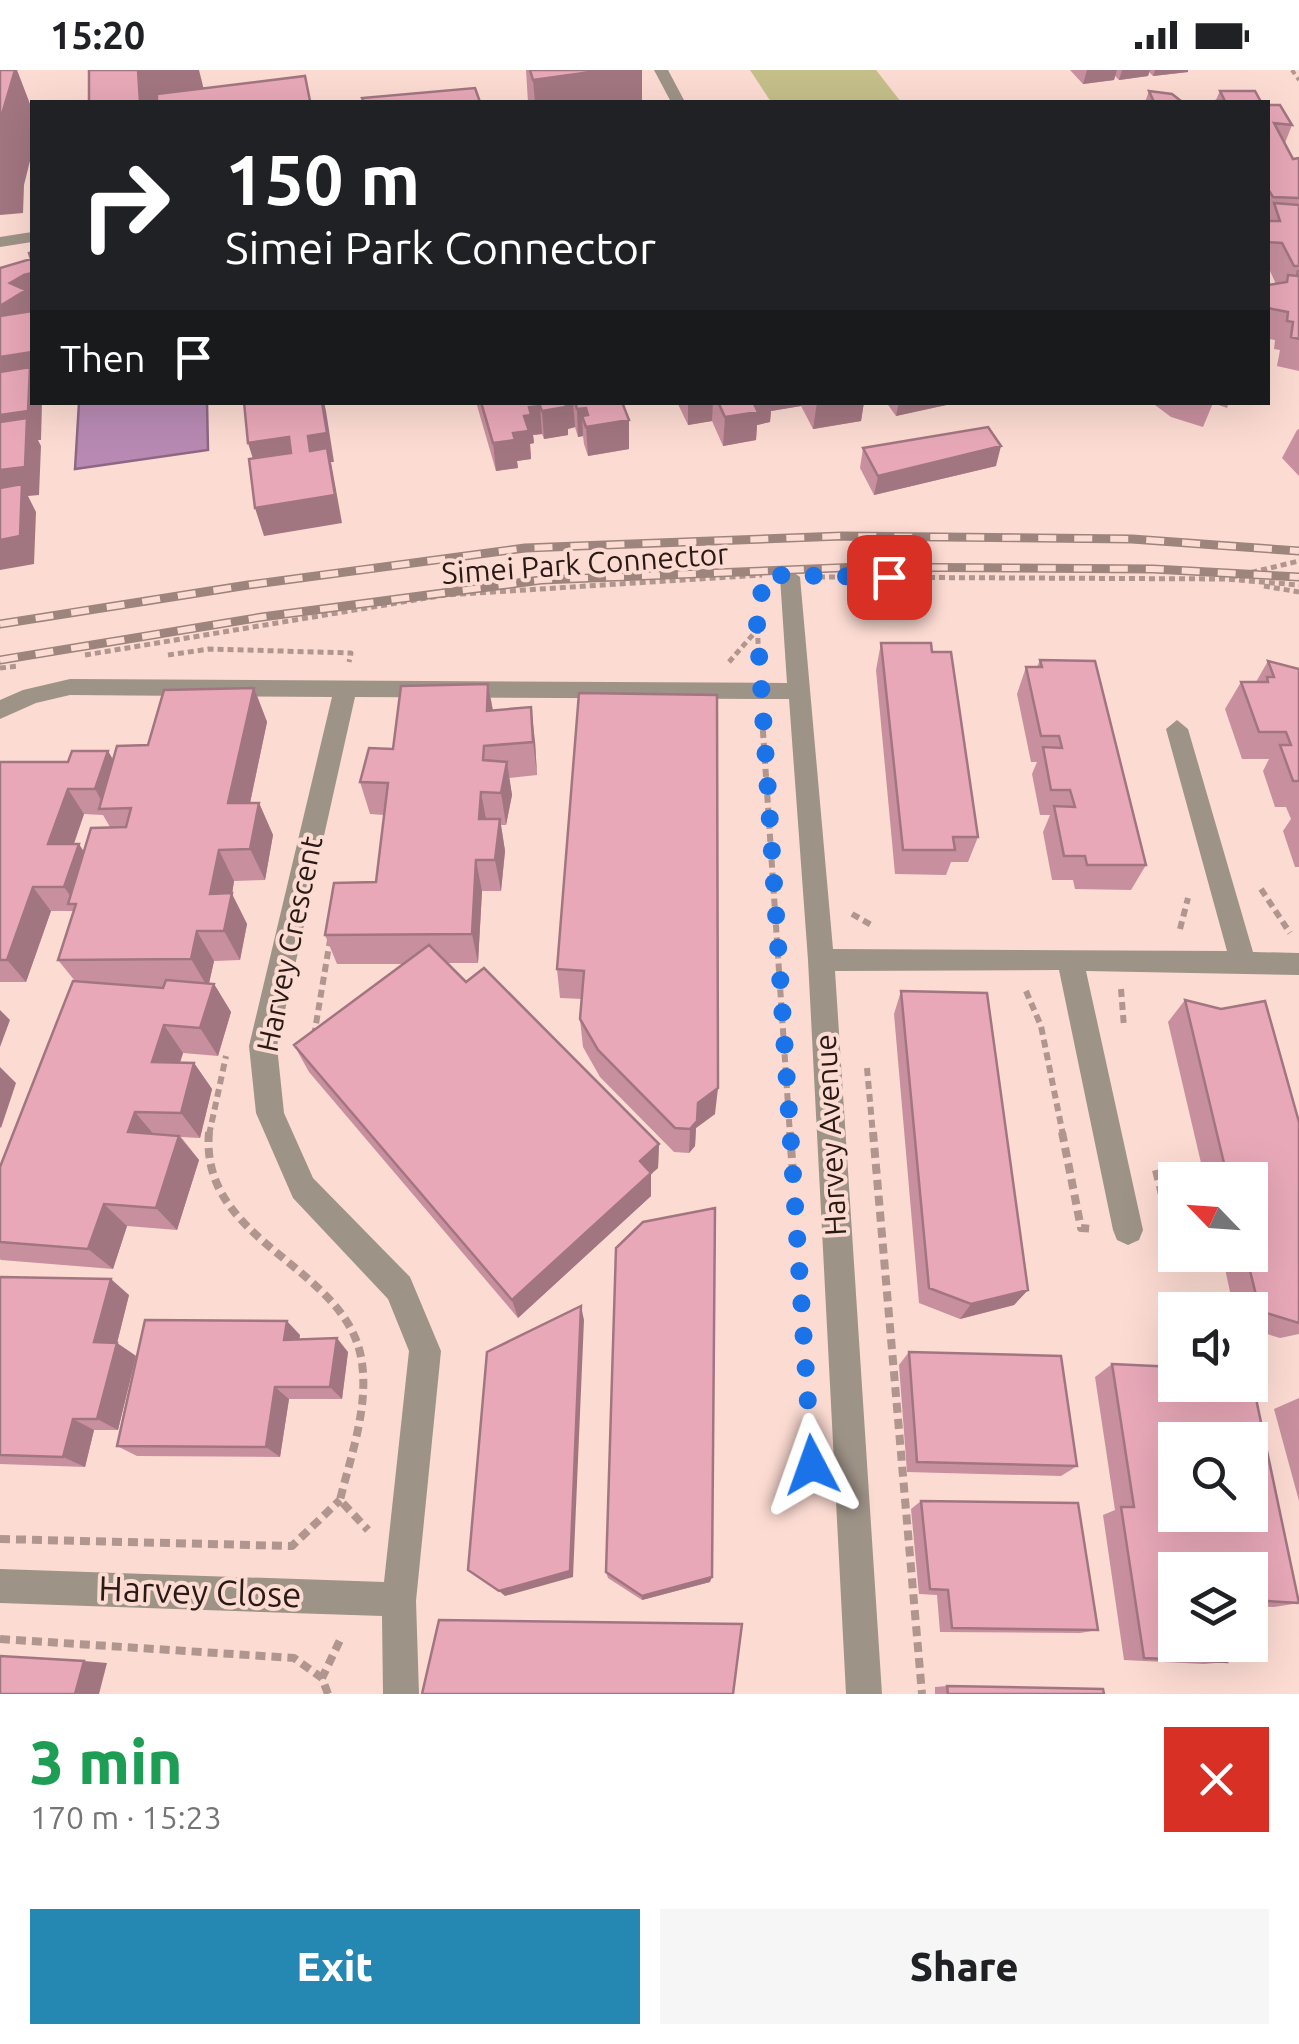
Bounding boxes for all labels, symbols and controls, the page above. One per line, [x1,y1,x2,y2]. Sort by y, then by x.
text: 15:20 [50,14,145,56]
icon: right [60,140,190,270]
text: 150 m [225,140,420,218]
text: Simei Park Connector [225,222,656,273]
icon: arrive [166,330,221,385]
text: Then [60,337,146,379]
pin [847,535,932,620]
street label: Simei Park Connector [440,536,730,590]
icon: arrive [862,550,917,605]
street label: Harvey Crescent [250,833,329,1055]
street label: Harvey Avenue [808,1033,852,1237]
north arrow [1158,1162,1268,1272]
map controls [1158,1162,1268,1662]
button: sound [1158,1292,1268,1402]
position arrow [760,1413,864,1517]
button: search [1158,1422,1268,1532]
button: layers [1158,1552,1268,1662]
street label: Harvey Close [98,1567,302,1615]
button: close [1164,1727,1269,1832]
text: 3 min [30,1728,183,1795]
text: 170 m · 15:23 [30,1799,222,1835]
button: Exit [30,1909,640,2024]
button: Share [660,1909,1269,2024]

